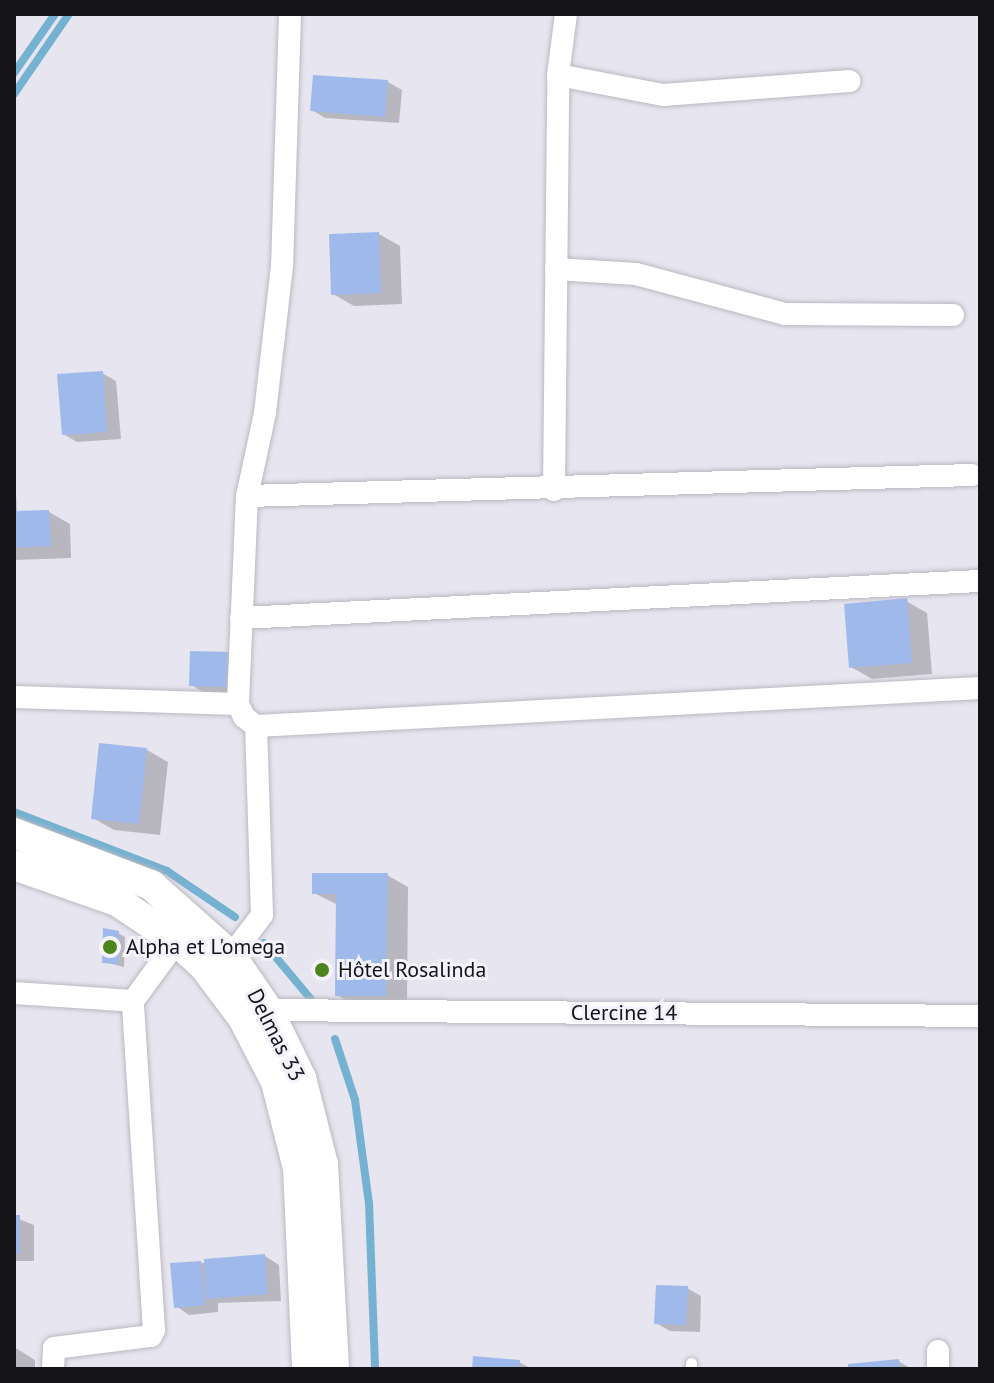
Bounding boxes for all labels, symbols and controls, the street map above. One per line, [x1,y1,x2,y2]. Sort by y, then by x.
place label: Alpha et L'omega [126,934,285,960]
marker: Alpha et L'omega [101,938,119,956]
place label: Hôtel Rosalinda [338,957,486,983]
marker: Hôtel Rosalinda [313,961,331,979]
street label: Delmas 33 [242,985,310,1085]
street label: Clercine 14 [571,1000,677,1026]

